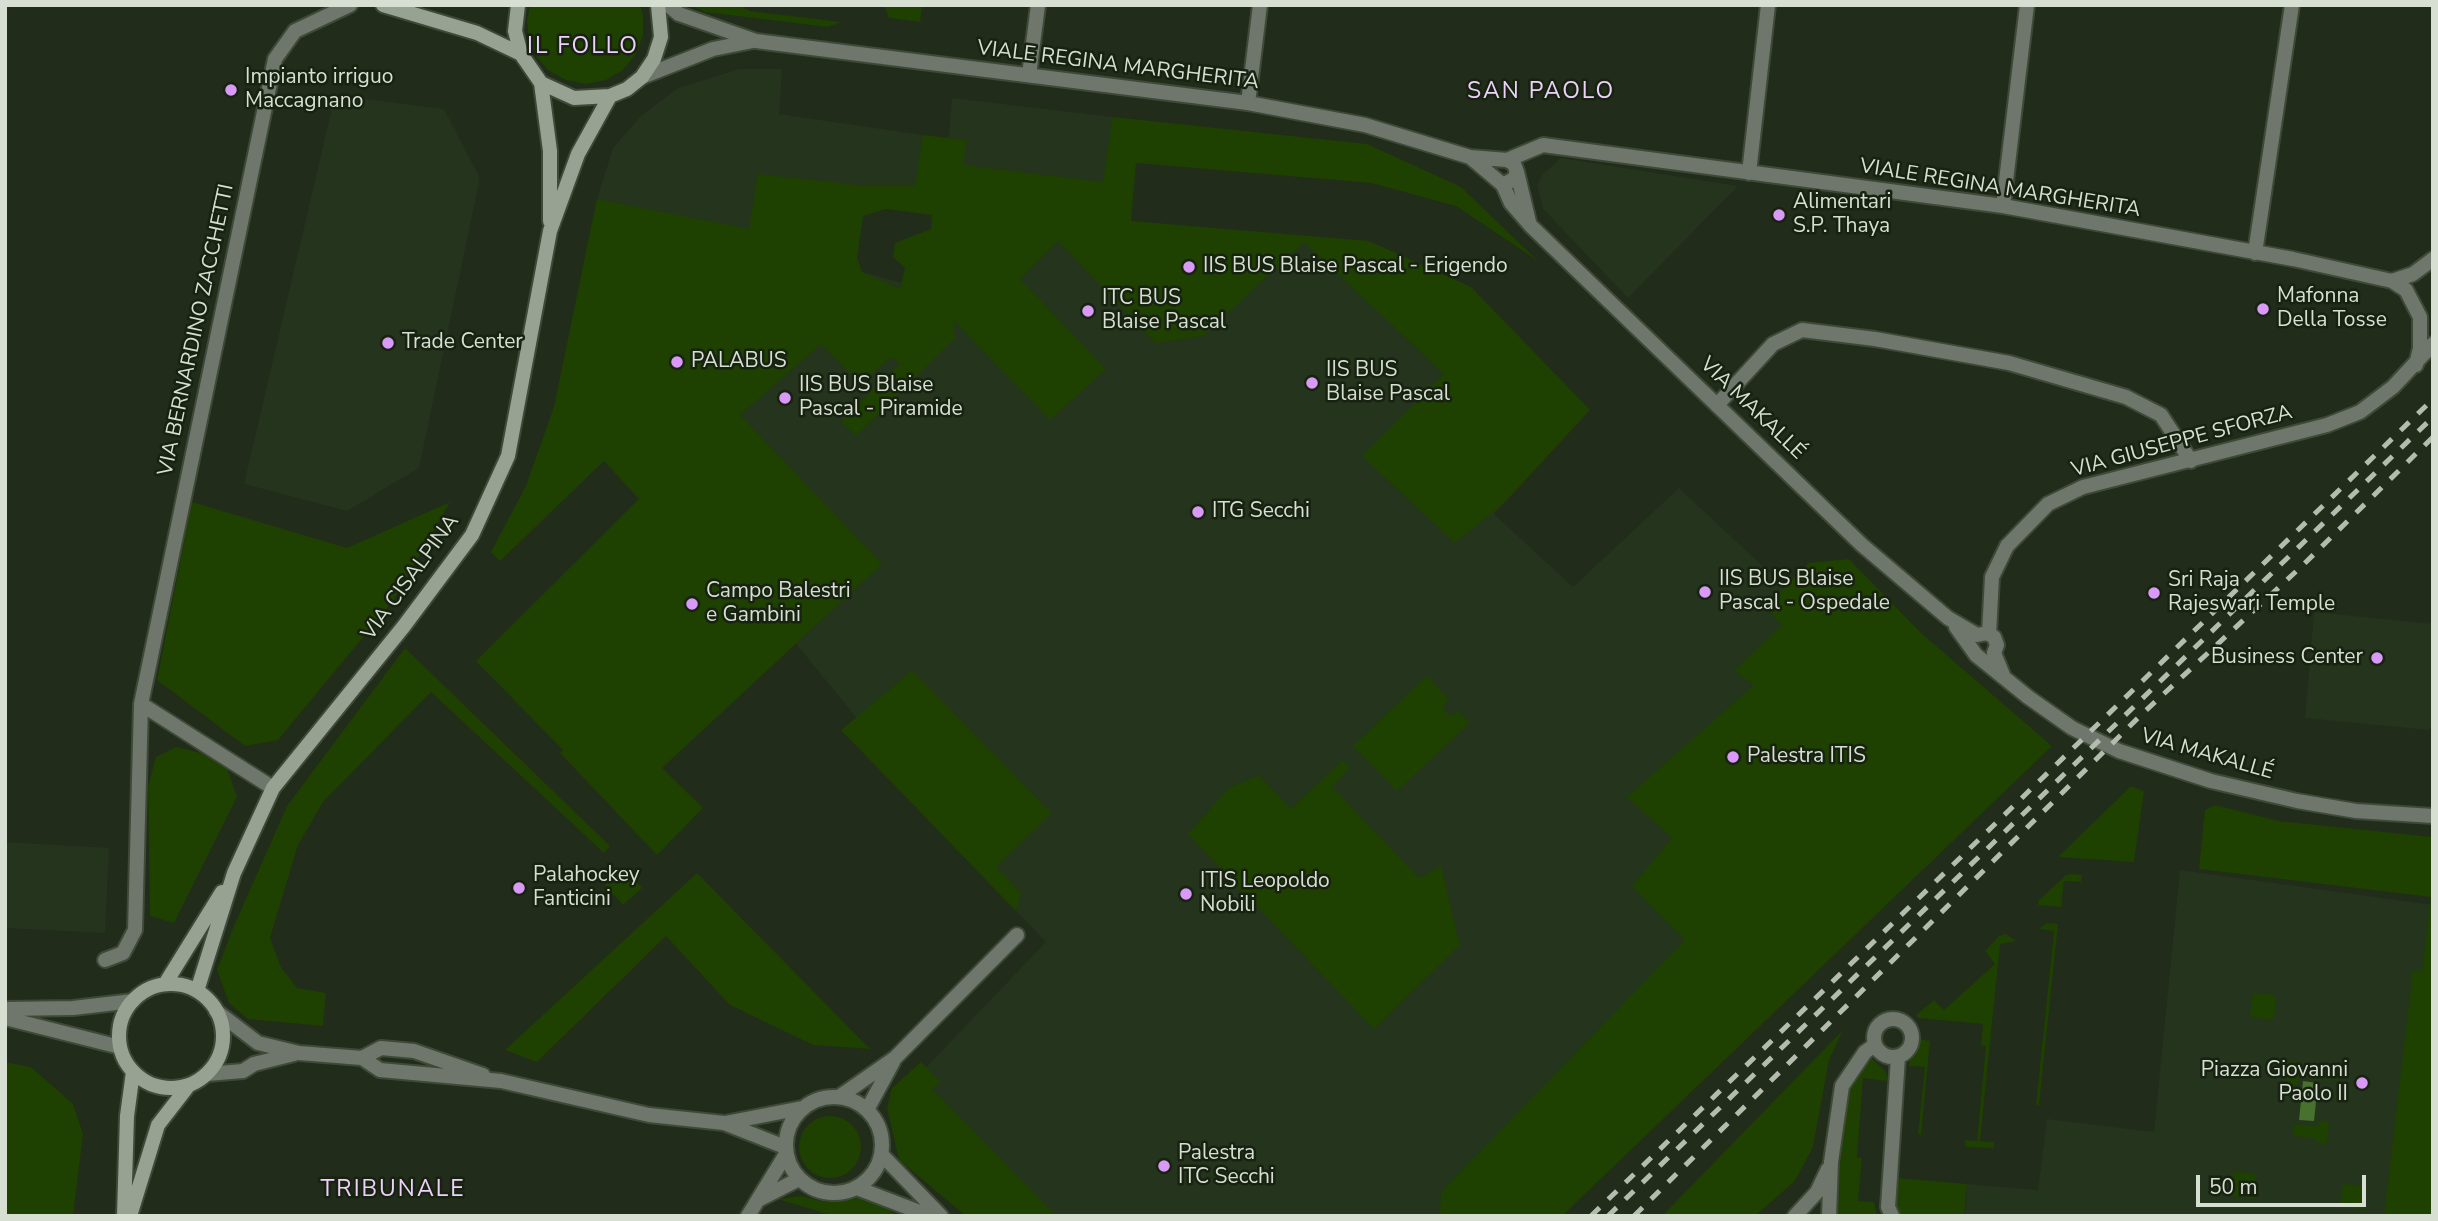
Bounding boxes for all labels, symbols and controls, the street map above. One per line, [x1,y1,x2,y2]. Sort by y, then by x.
district label: IL FOLLO [528,33,638,61]
street label: VIALE REGINA MARGHERITA [976,36,1260,96]
place label: Impianto irriguo Maccagnano [245,65,393,115]
district label: SAN PAOLO [1468,78,1614,106]
marker: Impianto irriguo Maccagnano [223,82,239,98]
street label: VIALE REGINA MARGHERITA [1858,154,2142,224]
street label: VIA BERNARDINO ZACCHETTI [154,182,240,478]
place label: Alimentari S.P. Thaya [1793,190,1891,240]
marker: Alimentari S.P. Thaya [1771,207,1787,223]
place label: IIS BUS Blaise Pascal - Erigendo [1203,254,1508,280]
marker: IIS BUS Blaise Pascal - Erigendo [1181,259,1197,275]
place label: Mafonna Della Tosse [2277,284,2387,334]
place label: ITC BUS Blaise Pascal [1102,286,1226,336]
marker: Mafonna Della Tosse [2255,301,2271,317]
marker: ITC BUS Blaise Pascal [1080,303,1096,319]
place label: Trade Center [402,330,523,356]
marker: Trade Center [380,335,396,351]
place label: PALABUS [691,349,787,375]
street label: VIA MAKALLÉ [1694,352,1810,466]
marker: PALABUS [669,354,685,370]
place label: IIS BUS Blaise Pascal [1326,358,1450,408]
place label: IIS BUS Blaise Pascal - Piramide [799,373,963,423]
marker: IIS BUS Blaise Pascal [1304,375,1320,391]
marker: IIS BUS Blaise Pascal - Piramide [777,390,793,406]
street label: VIA GIUSEPPE SFORZA [2069,400,2295,484]
place label: ITG Secchi [1212,499,1310,525]
marker: ITG Secchi [1190,504,1206,520]
street label: VIA CISALPINA [357,510,465,646]
place label: IIS BUS Blaise Pascal - Ospedale [1719,567,1890,617]
place label: Sri Raja Rajeswari Temple [2168,568,2335,618]
place label: Campo Balestri e Gambini [706,579,851,629]
marker: IIS BUS Blaise Pascal - Ospedale [1697,584,1713,600]
marker: Sri Raja Rajeswari Temple [2146,585,2162,601]
marker: Campo Balestri e Gambini [684,596,700,612]
place label: Business Center [2211,645,2363,671]
marker: Business Center [2369,650,2385,666]
street label: VIA MAKALLÉ [2138,724,2276,786]
place label: Palestra ITIS [1747,744,1866,770]
marker: Palestra ITIS [1725,749,1741,765]
place label: Palahockey Fanticini [533,863,640,913]
place label: ITIS Leopoldo Nobili [1200,869,1330,919]
marker: Palahockey Fanticini [511,880,527,896]
marker: ITIS Leopoldo Nobili [1178,886,1194,902]
place label: Piazza Giovanni Paolo II [2201,1058,2348,1108]
marker: Piazza Giovanni Paolo II [2354,1075,2370,1091]
place label: Palestra ITC Secchi [1178,1141,1275,1191]
marker: Palestra ITC Secchi [1156,1158,1172,1174]
scale bar [2200,1162,2370,1206]
text: 50 m [2209,1173,2258,1201]
district label: TRIBUNALE [322,1176,464,1204]

